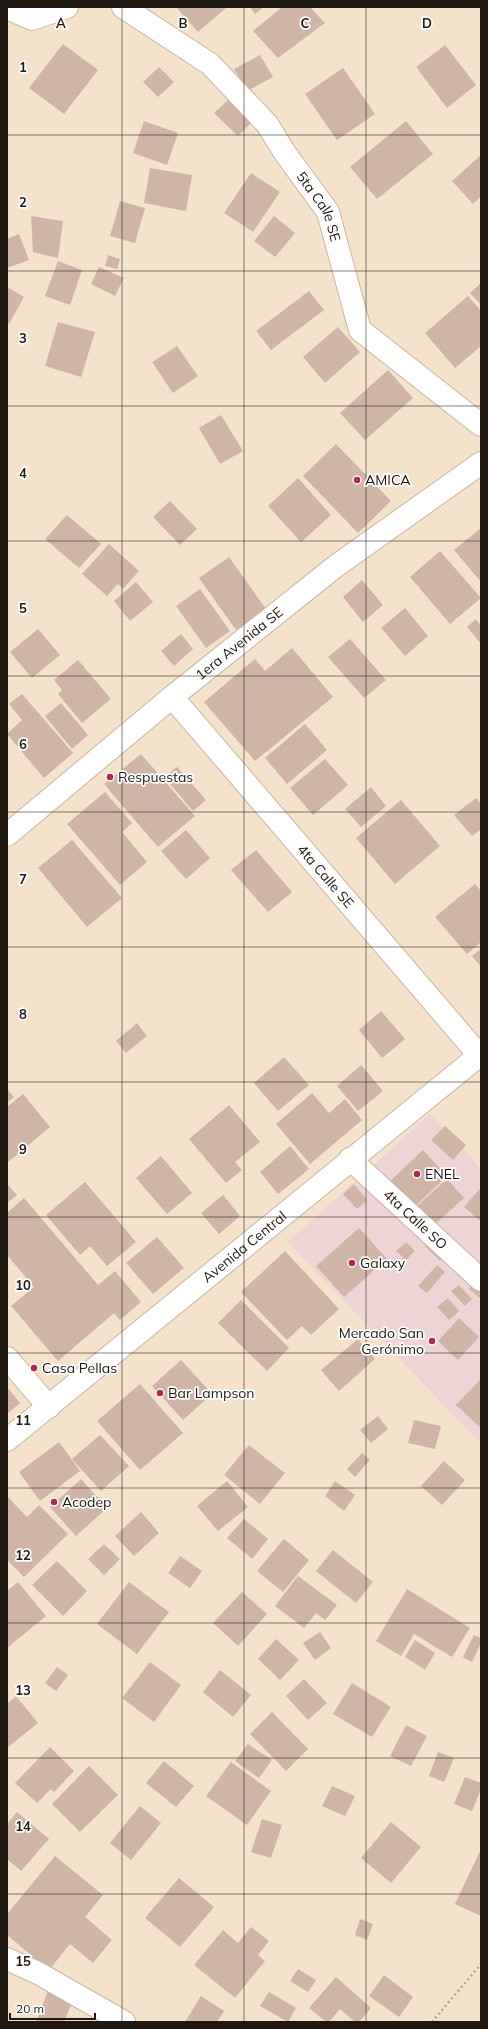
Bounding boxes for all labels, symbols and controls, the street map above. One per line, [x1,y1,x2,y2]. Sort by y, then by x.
text: A [56,15,66,31]
text: B [179,15,188,31]
text: C [301,15,310,31]
text: D [422,15,432,31]
text: 1 [19,59,27,75]
street label: 5ta Calle SE [292,168,345,243]
text: 2 [19,194,27,210]
text: 3 [19,330,27,346]
text: 4 [19,465,27,481]
place label: AMICA [365,471,411,489]
marker: AMICA [352,475,362,485]
text: 5 [19,600,27,616]
street label: 1era Avenida SE [192,603,287,684]
text: 6 [19,736,27,752]
place label: Respuestas [118,768,193,786]
marker: Respuestas [105,772,115,782]
street label: 4ta Calle SE [293,841,358,912]
text: 7 [19,871,27,887]
text: 8 [19,1006,27,1022]
text: 9 [19,1141,27,1157]
place label: ENEL [425,1165,460,1183]
marker: ENEL [412,1169,422,1179]
street label: 4ta Calle SO [380,1185,451,1253]
street label: Avenida Central [198,1207,290,1286]
place label: Galaxy [360,1254,406,1272]
marker: Galaxy [347,1258,357,1268]
text: 10 [15,1277,31,1293]
place label: Mercado San Gerónimo [339,1324,424,1358]
marker: Mercado San Gerónimo [427,1336,437,1346]
place label: Casa Pellas [42,1359,117,1377]
marker: Casa Pellas [29,1363,39,1373]
place label: Bar Lampson [168,1384,255,1402]
marker: Bar Lampson [155,1388,165,1398]
text: 11 [15,1412,31,1428]
place label: Acodep [62,1493,111,1511]
marker: Acodep [49,1497,59,1507]
text: 12 [15,1547,31,1563]
text: 13 [15,1682,31,1698]
text: 14 [15,1818,31,1834]
text: 15 [15,1953,31,1969]
scale bar [10,1995,95,2021]
text: 20 m [16,2001,44,2016]

